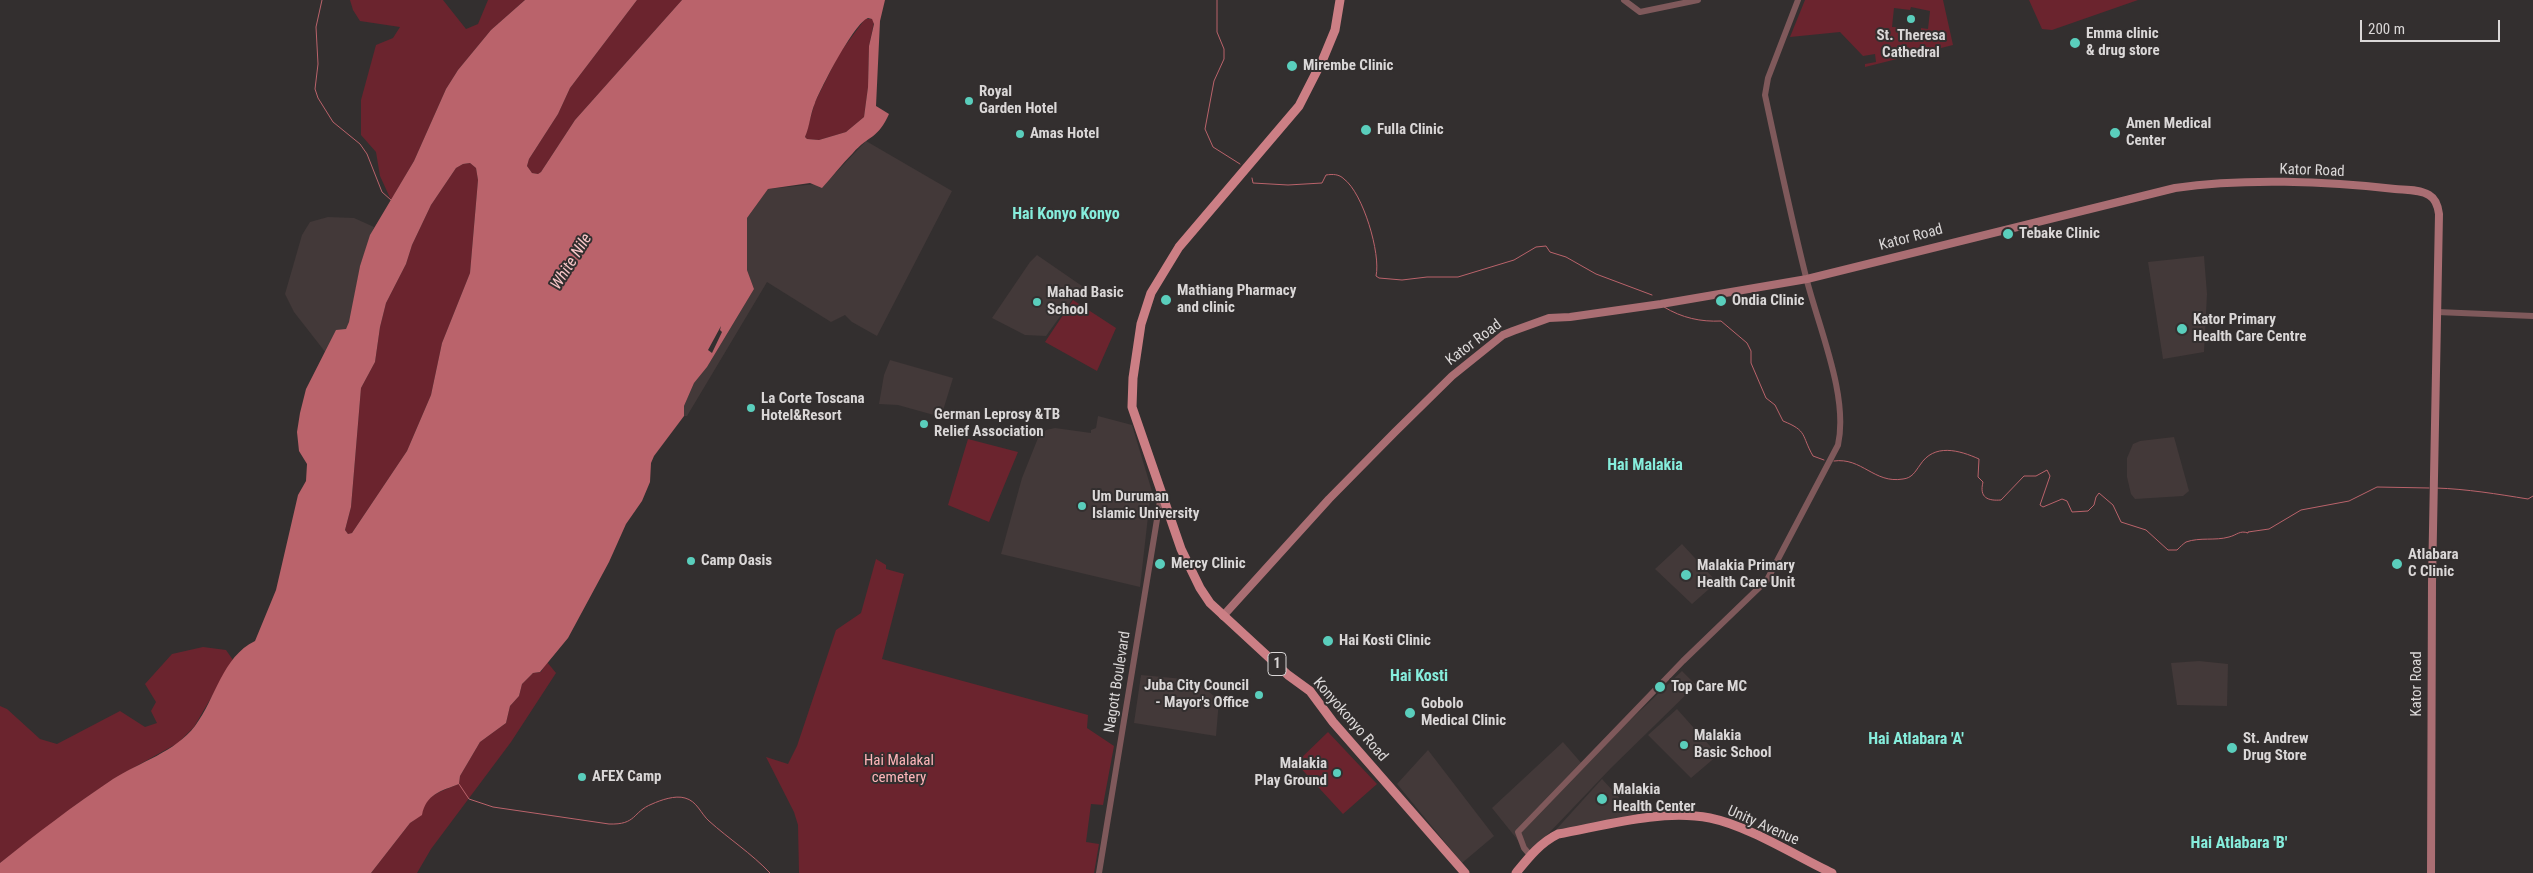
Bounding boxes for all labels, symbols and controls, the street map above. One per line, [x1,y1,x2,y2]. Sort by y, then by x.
scale bar [2363,10,2503,42]
marker: St. Theresa Cathedral [1905,13,1917,25]
text: 200 m [2368,20,2405,38]
place label: Emma clinic & drug store [2086,25,2160,60]
place label: St. Theresa Cathedral [1876,27,1946,62]
marker: Emma clinic & drug store [2068,36,2082,50]
place label: Mirembe Clinic [1303,57,1394,75]
marker: Mirembe Clinic [1285,59,1299,73]
place label: Royal Garden Hotel [979,83,1057,118]
marker: Royal Garden Hotel [963,95,975,107]
place label: Amen Medical Center [2126,115,2211,150]
place label: Fulla Clinic [1377,121,1444,139]
marker: Fulla Clinic [1359,123,1373,137]
place label: Amas Hotel [1030,125,1099,143]
marker: Amen Medical Center [2108,126,2122,140]
marker: Amas Hotel [1014,128,1026,140]
street label: Kator Road [2279,161,2345,181]
district label: Hai Konyo Konyo [1012,205,1120,225]
street label: Kator Road [1877,221,1945,255]
place label: Tebake Clinic [2019,225,2100,243]
marker: Tebake Clinic [2001,227,2015,241]
water label: White Nile [547,230,597,294]
place label: Mathiang Pharmacy and clinic [1177,282,1296,317]
place label: Mahad Basic School [1047,284,1124,319]
place label: Ondia Clinic [1732,292,1804,310]
marker: Mathiang Pharmacy and clinic [1159,293,1173,307]
marker: Ondia Clinic [1714,294,1728,308]
marker: Mahad Basic School [1031,296,1043,308]
place label: Kator Primary Health Care Centre [2193,311,2306,346]
street label: Kator Road [1443,316,1505,370]
marker: Kator Primary Health Care Centre [2175,322,2189,336]
place label: La Corte Toscana Hotel&Resort [761,390,865,425]
marker: La Corte Toscana Hotel&Resort [745,402,757,414]
place label: German Leprosy &TB Relief Association [934,406,1060,441]
marker: German Leprosy &TB Relief Association [918,418,930,430]
district label: Hai Malakia [1607,456,1683,476]
place label: Um Duruman Islamic University [1092,488,1199,523]
marker: Um Duruman Islamic University [1076,500,1088,512]
place label: Atlabara C Clinic [2408,546,2459,581]
place label: Camp Oasis [701,552,772,570]
marker: Camp Oasis [685,555,697,567]
place label: Mercy Clinic [1171,555,1246,573]
marker: Mercy Clinic [1153,557,1167,571]
place label: Malakia Primary Health Care Unit [1697,557,1795,592]
marker: Atlabara C Clinic [2390,557,2404,571]
marker: Malakia Primary Health Care Unit [1679,568,1693,582]
street label: Nagott Boulevard [1101,630,1135,734]
place label: Hai Kosti Clinic [1339,632,1431,650]
marker: Hai Kosti Clinic [1321,634,1335,648]
street label: Kator Road [2408,651,2426,717]
road number: 1 [1268,652,1286,676]
district label: Hai Kosti [1390,667,1448,687]
street label: Konyokonyo Road [1309,674,1391,766]
place label: Juba City Council - Mayor's Office [1144,677,1249,712]
place label: Top Care MC [1671,678,1747,696]
marker: Top Care MC [1653,680,1667,694]
marker: Juba City Council - Mayor's Office [1253,689,1265,701]
place label: Gobolo Medical Clinic [1421,695,1506,730]
marker: Gobolo Medical Clinic [1403,706,1417,720]
place label: Malakia Basic School [1694,727,1772,762]
district label: Hai Atlabara 'A' [1868,730,1964,750]
place label: St. Andrew Drug Store [2243,730,2308,765]
marker: Malakia Basic School [1678,739,1690,751]
marker: St. Andrew Drug Store [2225,741,2239,755]
park label: Hai Malakal cemetery [864,752,934,787]
place label: Malakia Play Ground [1254,755,1327,790]
marker: Malakia Play Ground [1331,767,1343,779]
place label: AFEX Camp [592,768,661,786]
marker: AFEX Camp [576,771,588,783]
place label: Malakia Health Center [1613,781,1696,816]
marker: Malakia Health Center [1595,792,1609,806]
street label: Unity Avenue [1724,802,1802,850]
district label: Hai Atlabara 'B' [2191,834,2287,854]

